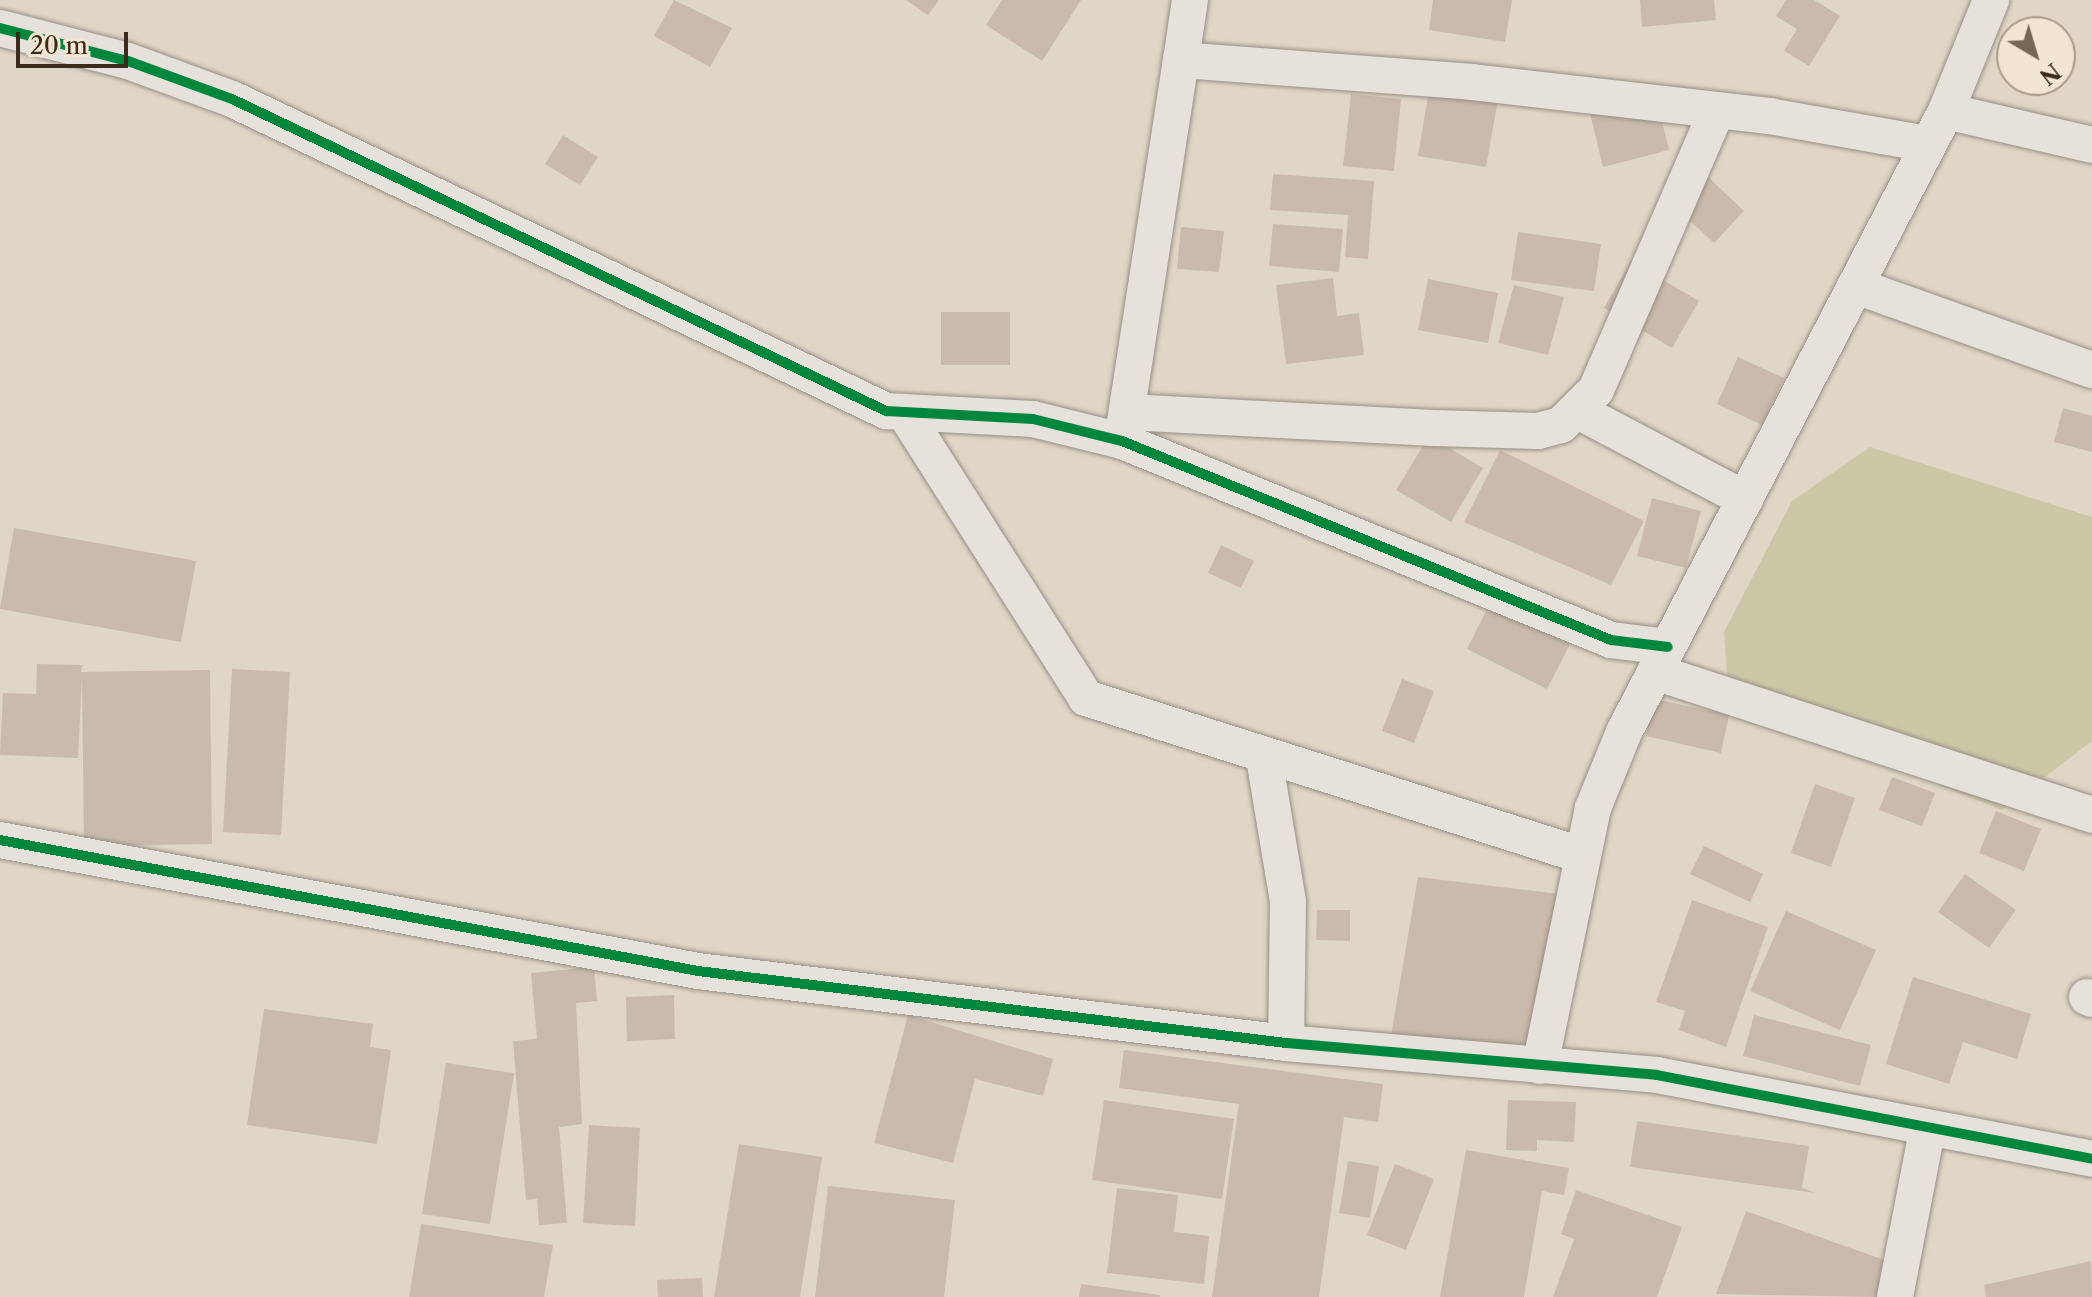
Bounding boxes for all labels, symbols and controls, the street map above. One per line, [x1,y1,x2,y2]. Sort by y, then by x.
scale bar [20,16,132,66]
north arrow [1996,16,2076,96]
text: 20 m [30,31,88,60]
text: N [2034,57,2066,90]

